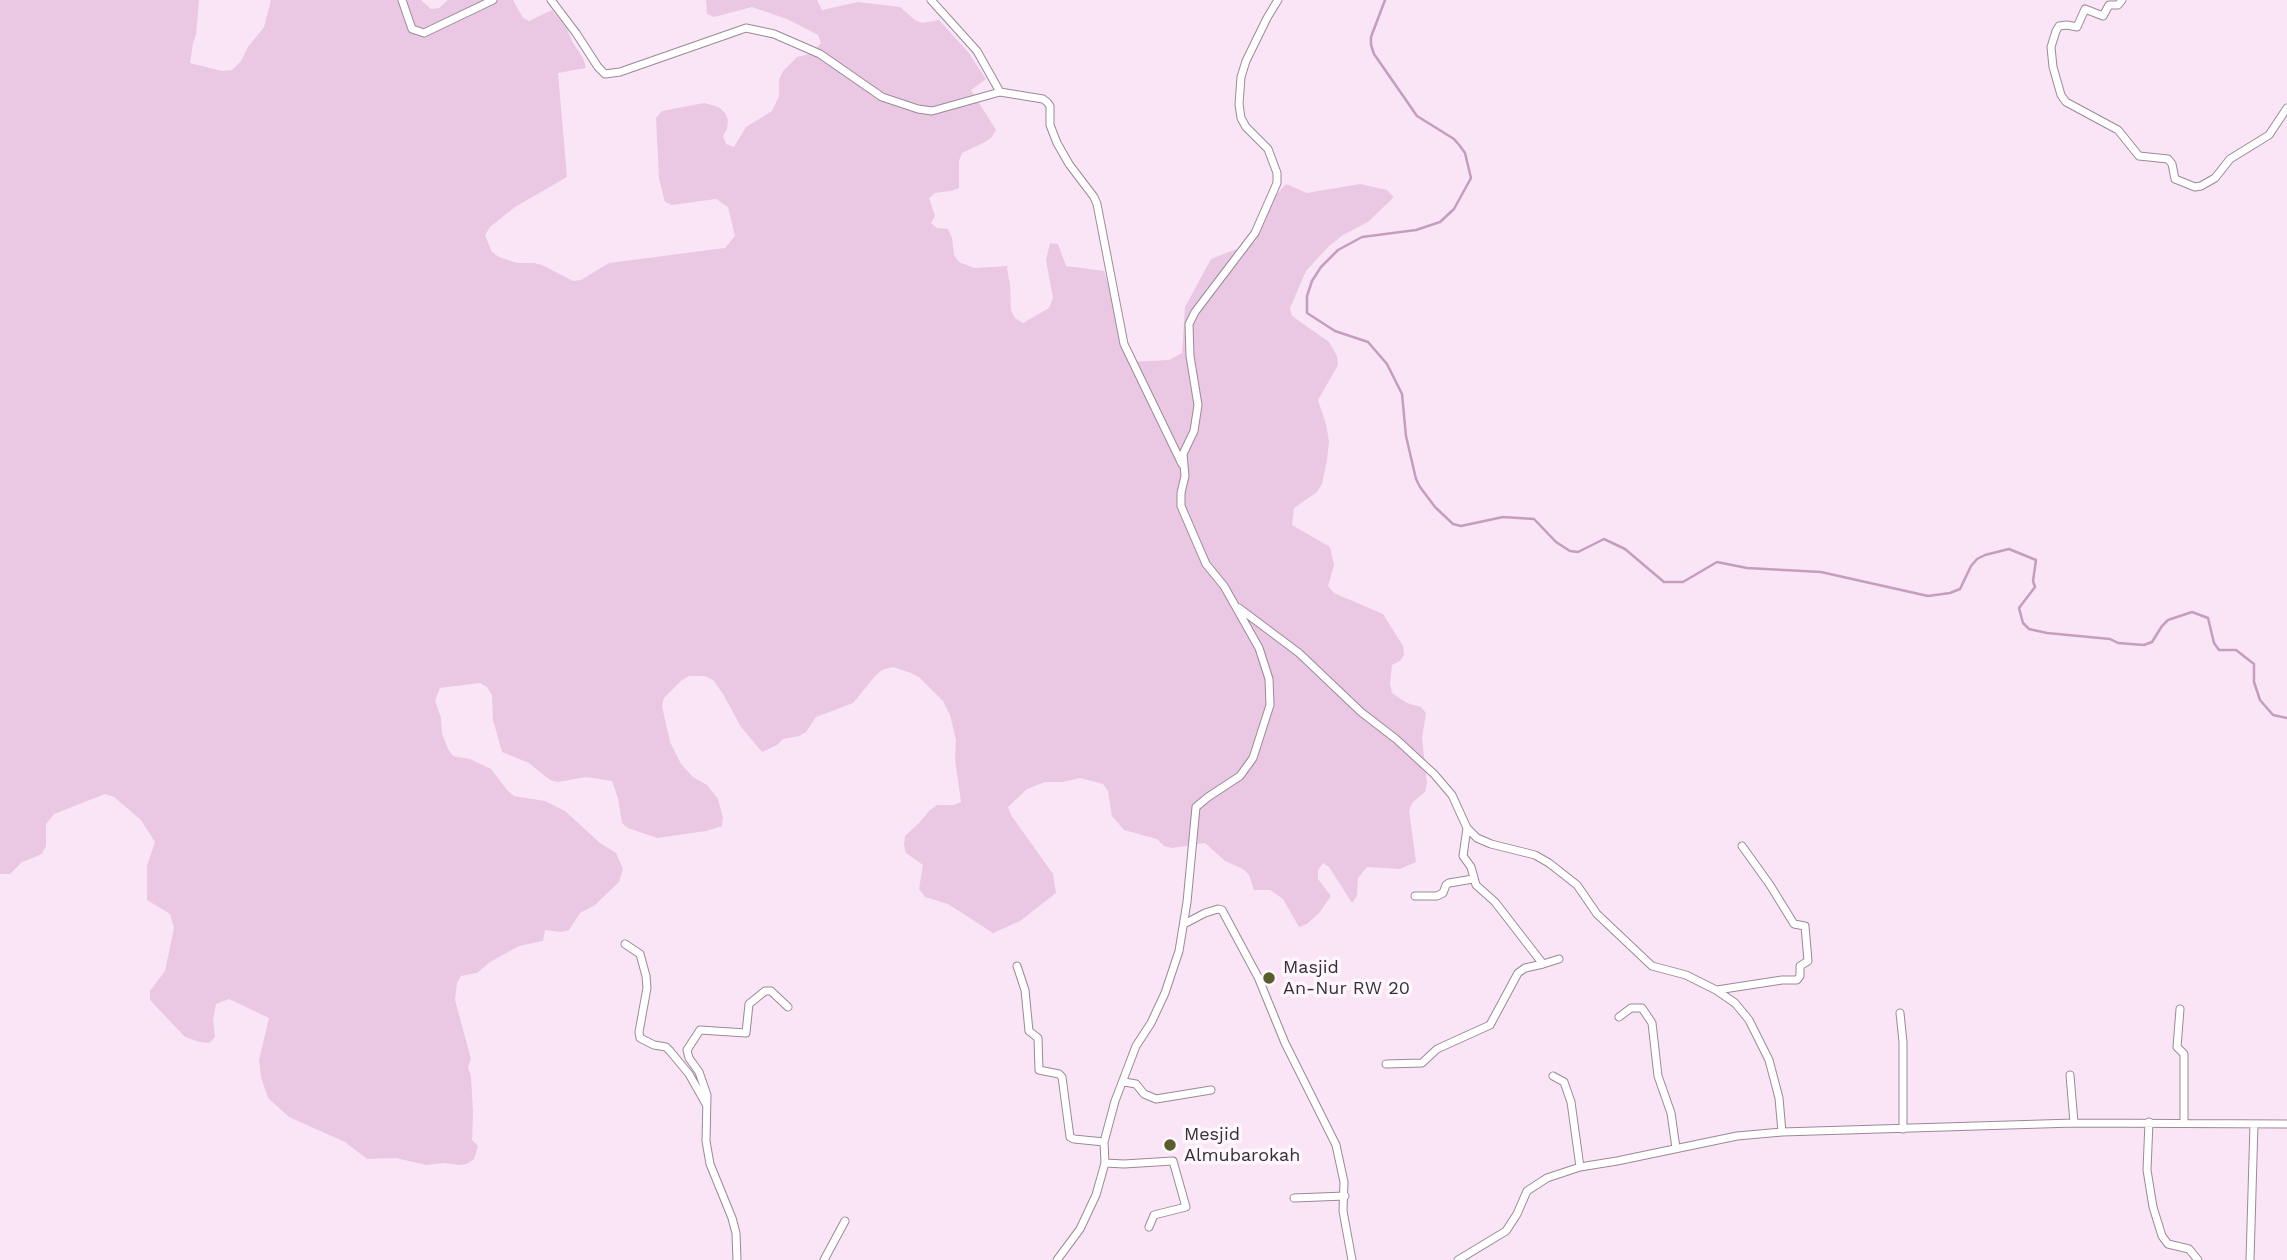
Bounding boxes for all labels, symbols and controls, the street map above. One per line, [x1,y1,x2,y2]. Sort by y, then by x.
place label: Masjid An-Nur RW 20 [1283,957,1410,1000]
marker: Masjid An-Nur RW 20 [1261,970,1277,986]
place label: Mesjid Almubarokah [1184,1124,1300,1166]
marker: Mesjid Almubarokah [1162,1137,1178,1153]

